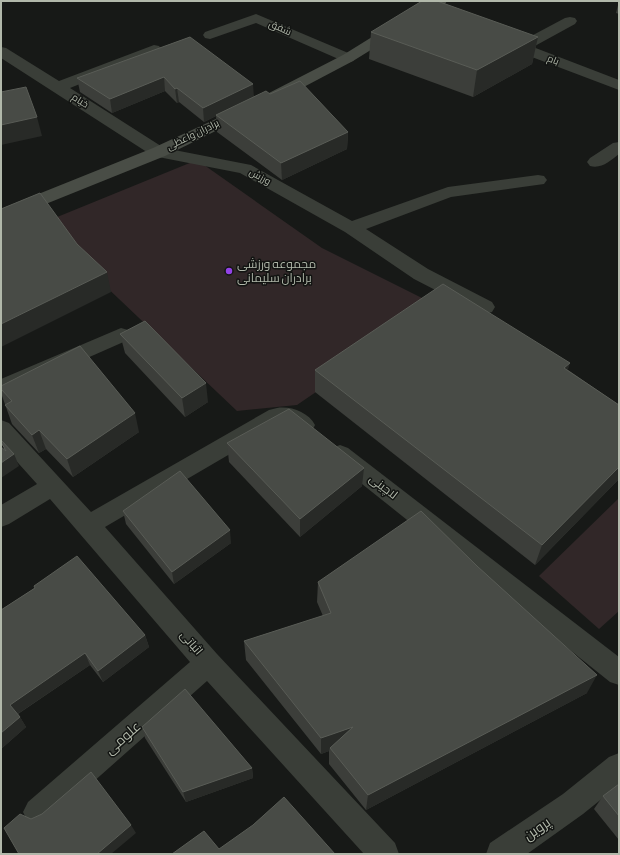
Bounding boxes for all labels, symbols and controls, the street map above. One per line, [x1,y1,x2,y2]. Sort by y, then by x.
street label: شفق [267,18,293,38]
street label: بام [545,52,561,69]
street label: خیام [69,91,91,112]
street label: برادران واعظی [165,117,221,153]
street label: ورزش [247,166,273,188]
place label: مجموعه ورزشی برادران سلیمانی [237,257,316,286]
marker: مجموعه ورزشی برادران سلیمانی [224,266,234,276]
street label: لاچینی [365,471,400,504]
street label: اثباتی [176,628,206,658]
street label: علومی [102,718,144,758]
street label: پروین [520,814,555,845]

